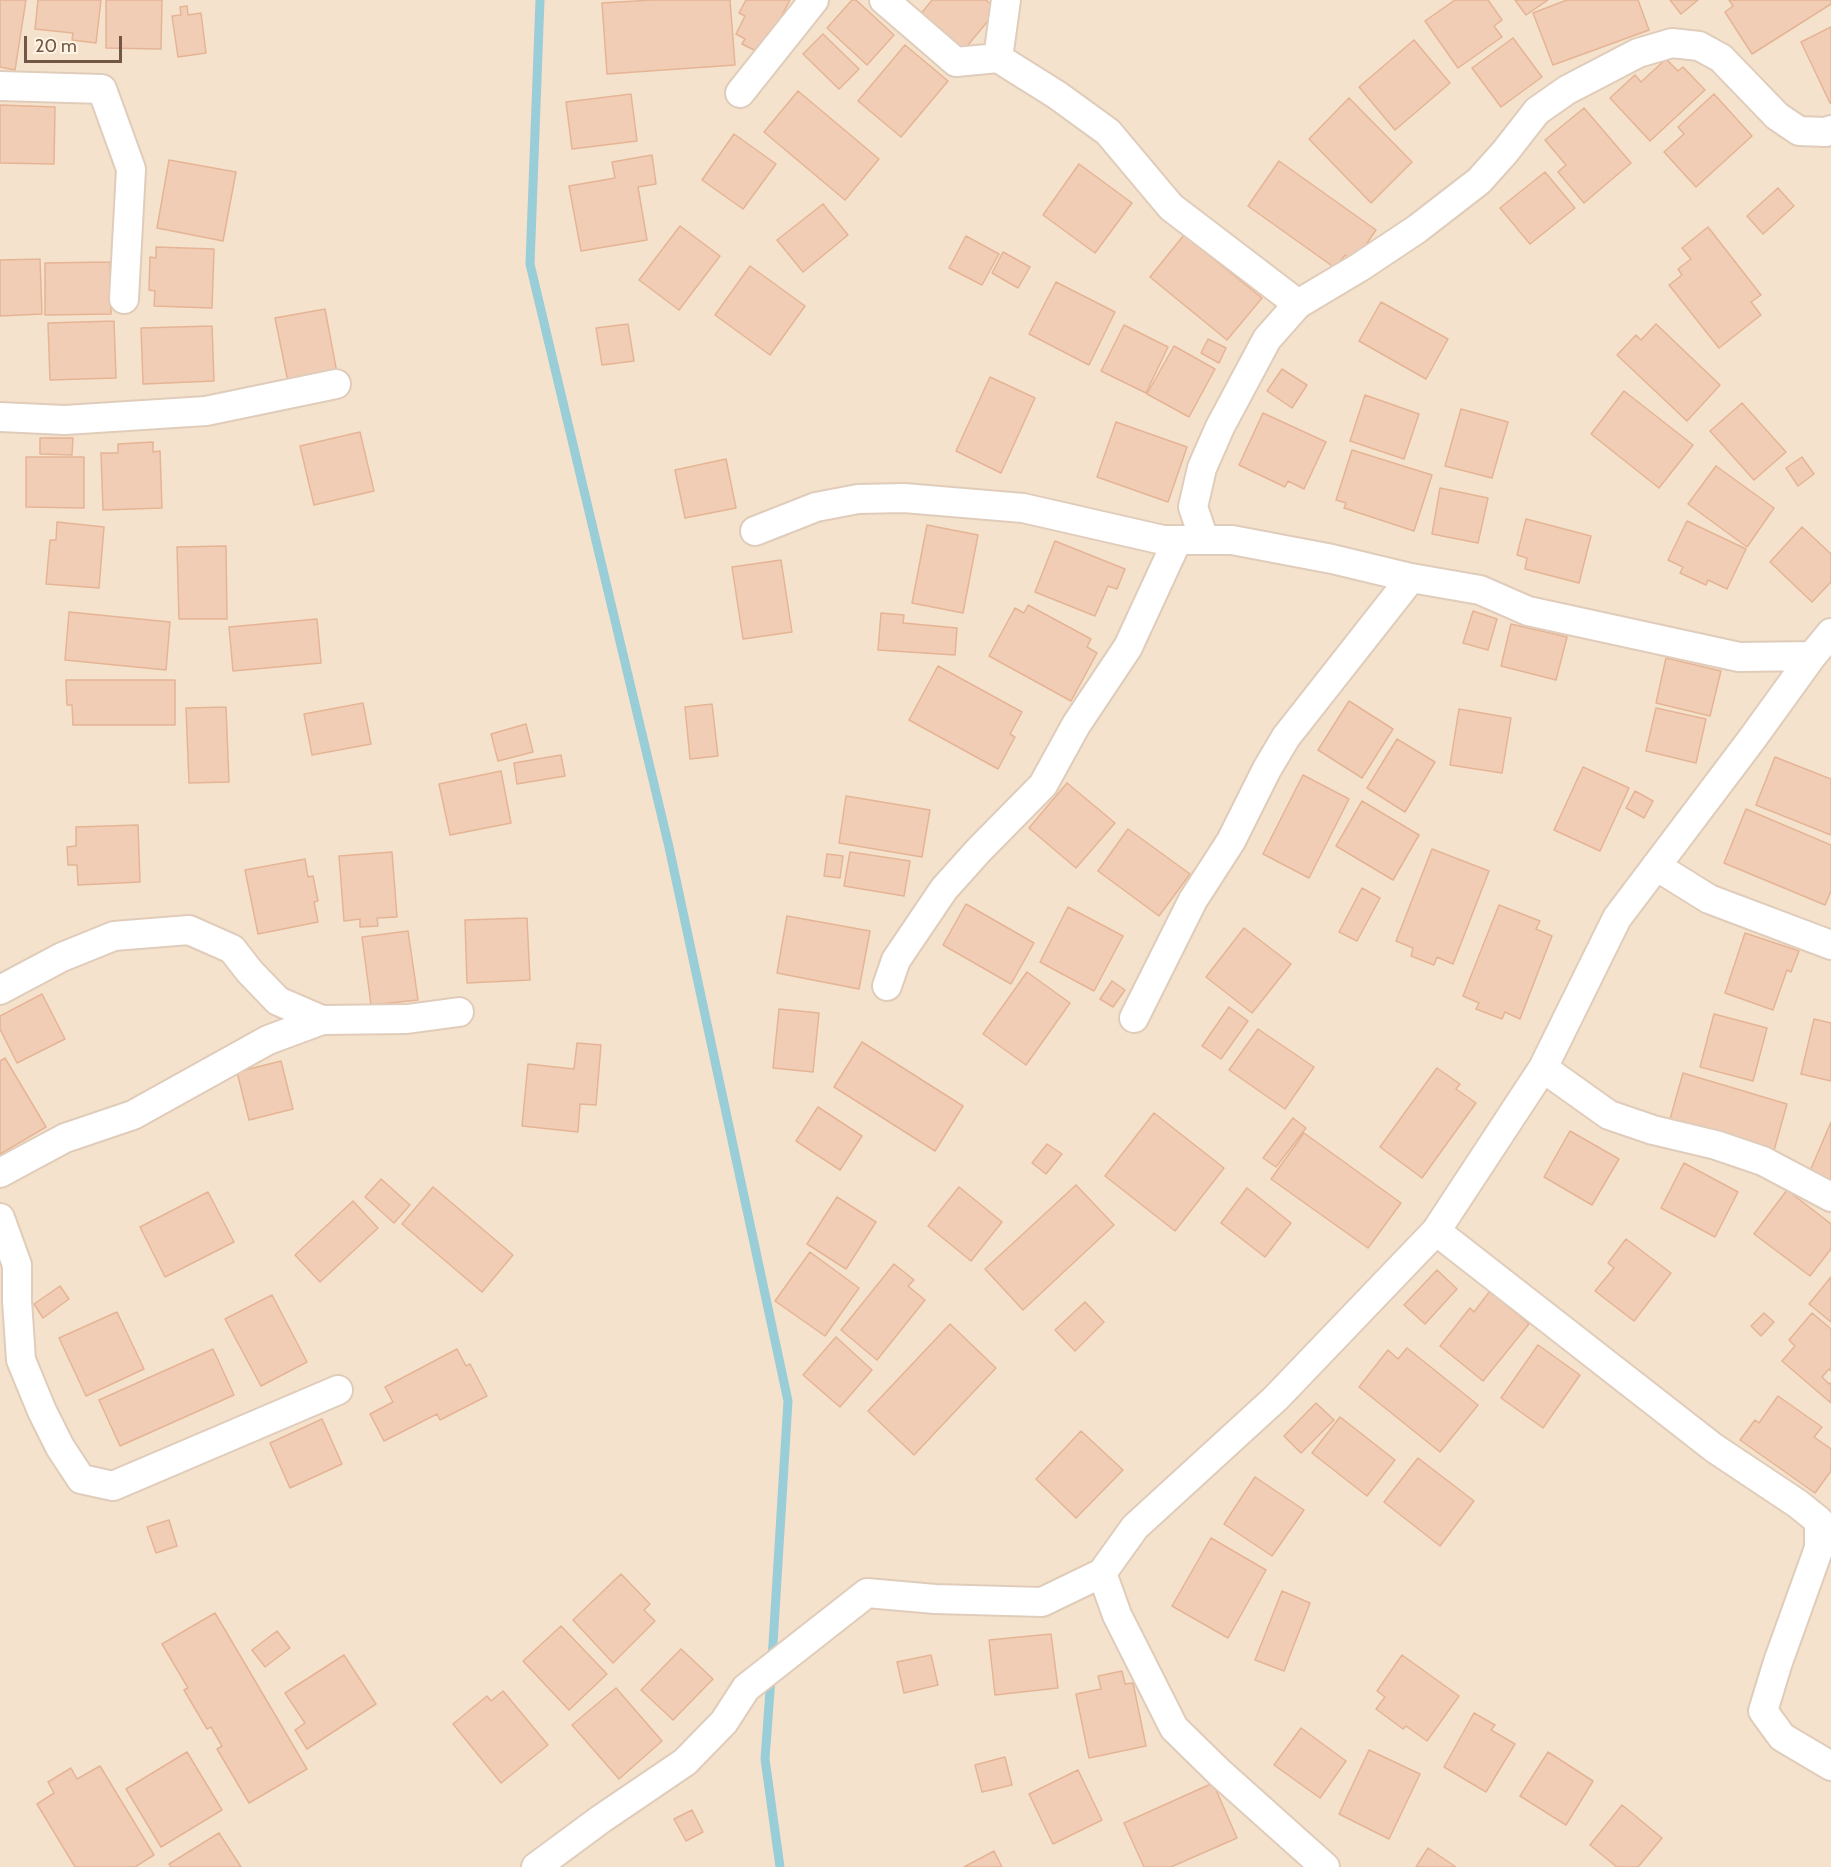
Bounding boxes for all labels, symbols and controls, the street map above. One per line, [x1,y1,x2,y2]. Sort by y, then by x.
scale bar [27,24,124,62]
text: 20 m [35,35,77,57]

